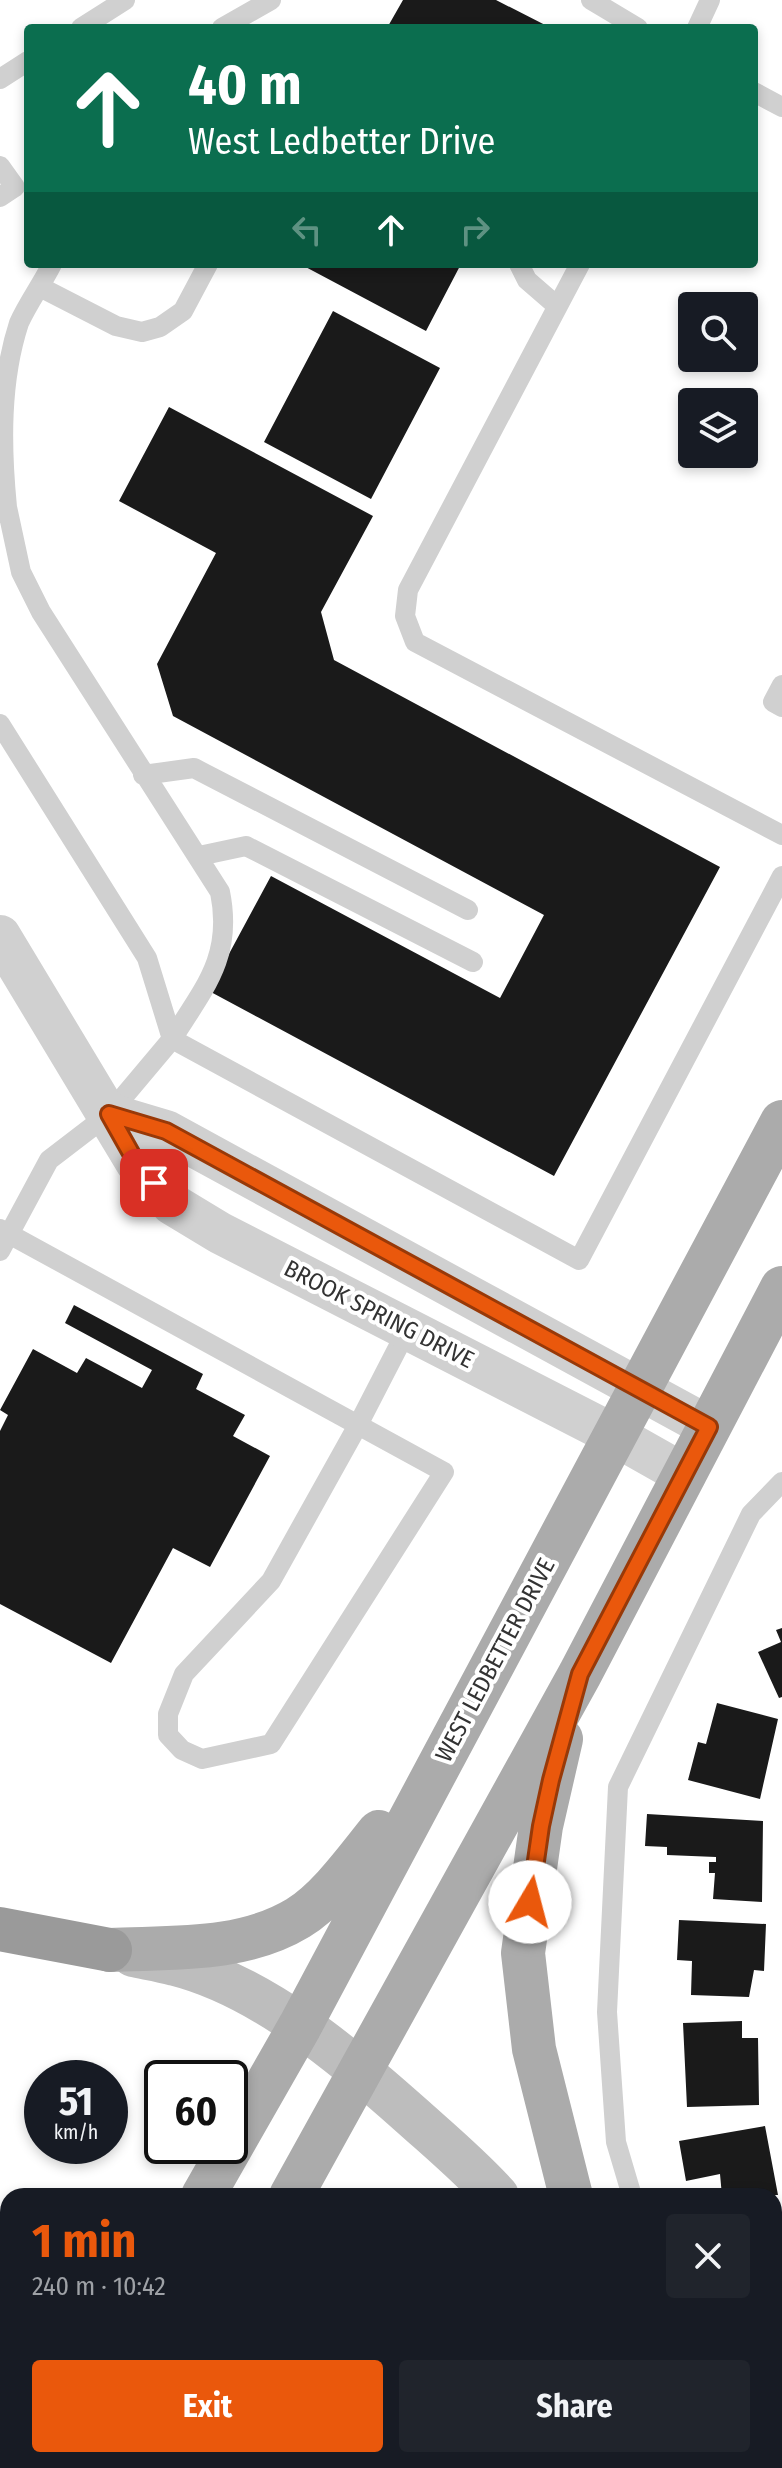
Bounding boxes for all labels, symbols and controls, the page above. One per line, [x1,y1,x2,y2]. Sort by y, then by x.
text: 40 m [188,52,302,119]
icon: ahead [56,56,160,160]
text: West Ledbetter Drive [188,120,495,164]
icon: left [285,208,329,252]
icon: ahead [369,208,413,252]
icon: right [453,208,497,252]
map controls [678,292,758,468]
button: search [678,292,758,372]
button: layers [678,388,758,468]
pin [120,1149,188,1217]
icon: arrive [132,1161,176,1205]
street label: BROOK SPRING DRIVE [280,1254,478,1374]
street label: WEST LEDBETTER DRIVE [430,1554,560,1766]
position arrow [488,1860,572,1944]
speed limit sign: 60 [144,2060,248,2164]
text: 51 [59,2078,93,2126]
text: km/h [54,2120,98,2144]
text: 1 min [32,2212,137,2270]
button: close [666,2214,750,2298]
text: 240 m · 10:42 [32,2271,166,2302]
button: Exit [32,2360,383,2452]
button: Share [399,2360,750,2452]

